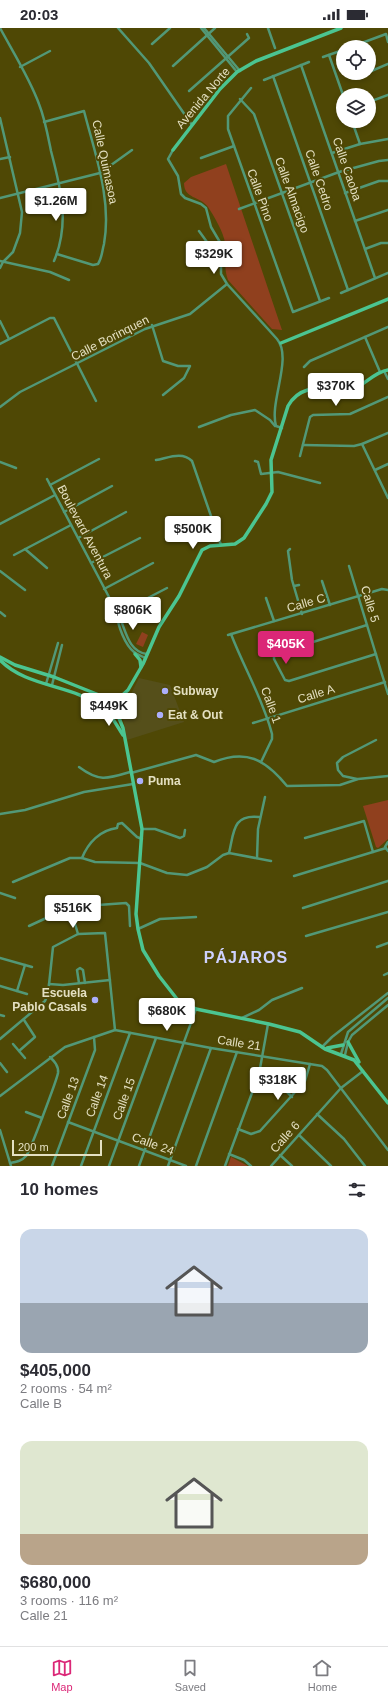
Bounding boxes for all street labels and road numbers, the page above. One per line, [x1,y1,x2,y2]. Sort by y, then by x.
street label: Avenida Norte [173,64,233,132]
street label: Calle Quimasoa [89,119,121,206]
street label: Calle Caoba [330,135,364,203]
street label: Calle Cedro [302,148,336,213]
street label: Calle Almacigo [272,155,312,235]
street label: Calle Pino [244,167,276,223]
street label: Calle Borinquen [69,312,151,364]
street label: Boulevard Aventura [54,483,116,582]
street label: Calle 5 [358,584,382,624]
street label: Calle C [285,591,327,615]
street label: Calle A [296,682,336,706]
street label: Calle 1 [258,685,284,725]
street label: Calle 21 [216,1033,262,1053]
street label: Calle 14 [83,1073,111,1119]
street label: Calle 13 [54,1075,82,1121]
street label: Calle 15 [110,1076,138,1122]
street label: Calle 6 [267,1118,303,1156]
street label: Calle 24 [130,1130,176,1158]

